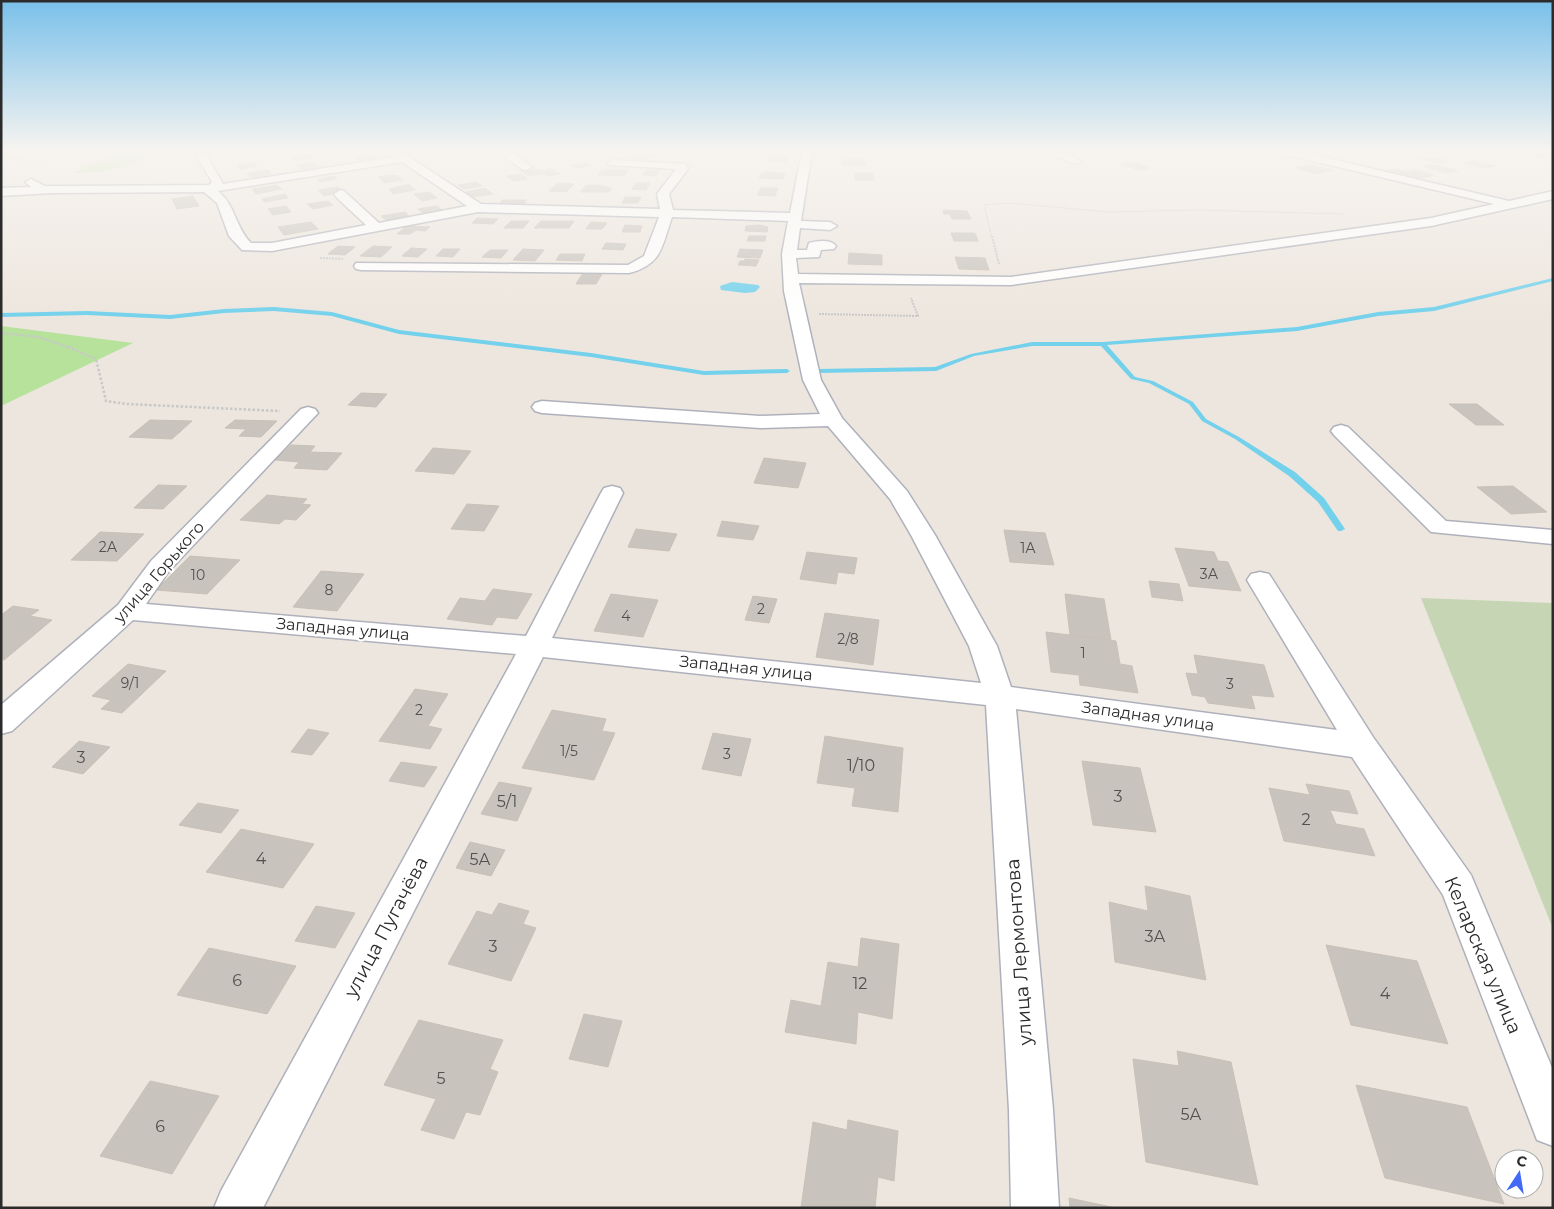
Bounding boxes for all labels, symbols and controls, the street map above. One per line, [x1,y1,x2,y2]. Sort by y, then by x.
street label: улица Горького [109,517,208,627]
house number: 2А [99,538,118,556]
house number: 1А [1020,539,1036,557]
house number: 3А [1200,565,1219,583]
house number: 10 [191,566,205,584]
house number: 8 [325,581,334,599]
house number: 2 [757,600,765,618]
house number: 4 [621,607,631,625]
street label: Западная улица [276,614,410,644]
house number: 2/8 [837,630,859,648]
house number: 1 [1080,644,1086,662]
street label: Западная улица [678,652,814,684]
house number: 9/1 [121,674,139,692]
house number: 3 [1226,675,1234,693]
street label: Западная улица [1080,697,1216,735]
house number: 2 [415,701,423,719]
house number: 1/5 [560,742,578,760]
house number: 3 [723,745,731,763]
house number: 3 [76,748,86,767]
house number: 1/10 [847,756,875,775]
house number: 3 [1113,787,1123,806]
house number: 5/1 [497,792,517,811]
house number: 2 [1301,810,1311,829]
house number: 4 [256,849,267,868]
house number: 5А [470,850,491,869]
street label: улица Пугачёва [339,853,433,1002]
street label: улица Лермонтова [1001,858,1037,1047]
street label: Келарская улица [1439,873,1527,1037]
house number: 3А [1145,927,1166,946]
house number: 3 [488,937,498,956]
house number: 6 [232,971,242,990]
house number: 12 [853,974,867,993]
house number: 4 [1380,984,1391,1003]
house number: 5 [436,1069,446,1088]
house number: 5А [1181,1105,1202,1124]
house number: 6 [155,1117,165,1136]
north arrow [1494,1149,1544,1199]
text: С [1515,1151,1529,1171]

